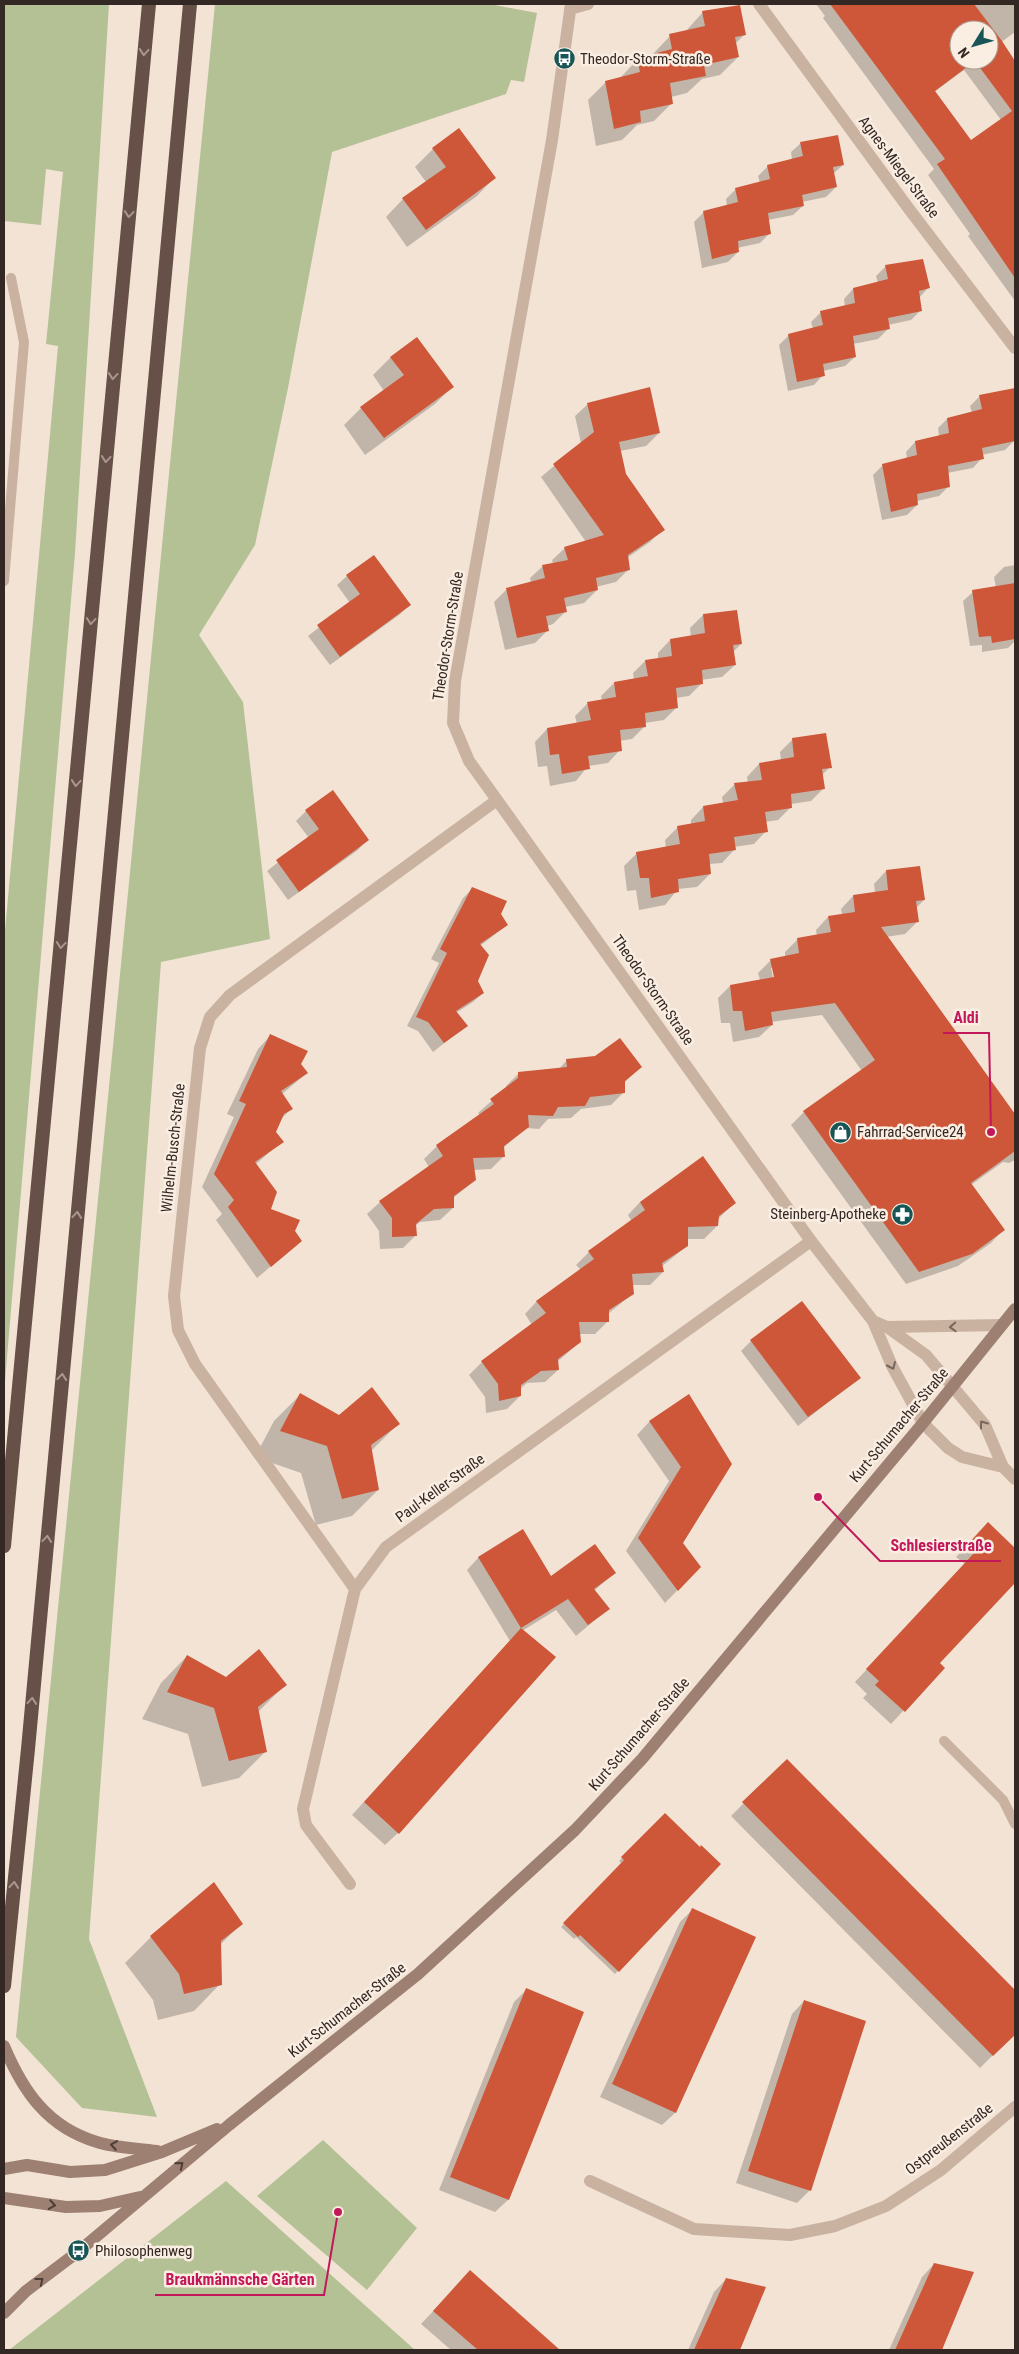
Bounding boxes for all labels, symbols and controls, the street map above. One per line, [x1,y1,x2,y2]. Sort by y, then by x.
north arrow [949,20,999,70]
text: N [955,45,973,61]
bus stop icon: Theodor-Storm-Straße [552,47,576,71]
one-way arrow [139,49,150,57]
place label: Theodor-Storm-Straße [580,50,711,68]
street label: Agnes-Miegel-Straße [855,113,943,221]
one-way arrow [124,210,135,218]
one-way arrow [108,372,119,380]
one-way arrow [100,456,111,464]
street label: Theodor-Storm-Straße [429,570,467,702]
one-way arrow [86,617,97,625]
one-way arrow [71,779,82,787]
street label: Theodor-Storm-Straße [608,931,698,1049]
one-way arrow [56,941,67,949]
callout: Aldi [943,1002,989,1033]
text: Aldi [953,1008,979,1027]
street label: Wilhelm-Busch-Straße [157,1083,189,1213]
shop icon: Fahrrad-Service24 [829,1120,853,1144]
place label: Fahrrad-Service24 [857,1123,964,1141]
pharmacy icon: Steinberg-Apotheke [890,1202,914,1226]
place label: Steinberg-Apotheke [770,1205,886,1223]
one-way arrow [71,1211,82,1219]
one-way arrow [949,1322,957,1332]
one-way arrow [885,1361,896,1370]
street label: Kurt-Schumacher-Straße [846,1364,952,1486]
one-way arrow [56,1373,67,1381]
one-way arrow [980,1420,989,1430]
street label: Paul-Keller-Straße [392,1450,488,1526]
callout: Schlesierstraße [880,1530,1001,1561]
one-way arrow [41,1535,52,1543]
text: Schlesierstraße [890,1536,992,1555]
street label: Kurt-Schumacher-Straße [585,1674,693,1794]
one-way arrow [26,1696,37,1704]
one-way arrow [9,1881,20,1889]
street label: Kurt-Schumacher-Straße [285,1959,409,2061]
street label: Ostpreußenstraße [902,2099,996,2179]
one-way arrow [110,2140,118,2151]
one-way arrow [174,2163,183,2171]
one-way arrow [48,2199,56,2210]
bus stop icon: Philosophenweg [67,2239,91,2263]
place label: Philosophenweg [95,2242,192,2260]
callout: Braukmännsche Gärten [155,2264,324,2295]
text: Braukmännsche Gärten [165,2270,315,2289]
one-way arrow [34,2278,43,2286]

